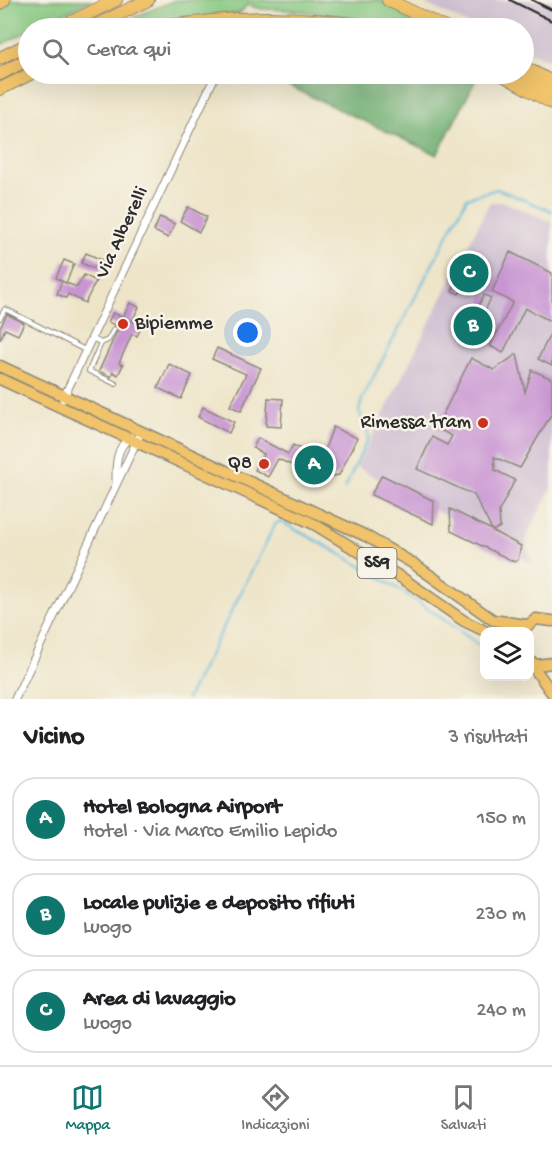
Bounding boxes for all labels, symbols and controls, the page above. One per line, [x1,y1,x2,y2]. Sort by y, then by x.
search box [18,18,534,84]
icon: search [39,35,72,68]
text: Cerca qui [87,38,171,64]
street label: Via Alberelli [91,183,154,284]
pin: C [450,250,488,296]
pin: B [454,304,492,348]
place label: Bipiemme [134,313,213,336]
marker: Bipiemme [116,317,130,331]
your location [233,318,262,347]
place label: Rimessa tram [361,412,471,435]
marker: Rimessa tram [476,416,490,430]
pin: A [294,442,334,488]
place label: Q8 [228,453,252,476]
marker: Q8 [257,457,271,471]
road number: SS9 [358,548,397,578]
map controls [480,627,534,681]
button: layers [480,627,534,681]
text: Vicino [24,723,84,754]
text: 3 risultati [449,727,528,750]
text: Hotel Bologna Airport [83,795,281,821]
text: A [40,808,51,831]
text: 150 m [477,808,526,831]
text: Hotel · Via Marco Emilio Lepido [83,821,338,844]
text: Locale pulizie e deposito rifiuti [83,891,355,917]
text: B [40,904,51,927]
text: 230 m [476,904,526,927]
text: Luogo [83,917,132,940]
text: Area di lavaggio [83,987,236,1013]
text: C [40,1000,51,1023]
text: 240 m [476,1000,526,1023]
text: Luogo [83,1013,132,1036]
tab: Mappa [66,1081,110,1136]
tab: Indicazioni [241,1081,310,1136]
tab: Salvati [441,1081,486,1136]

